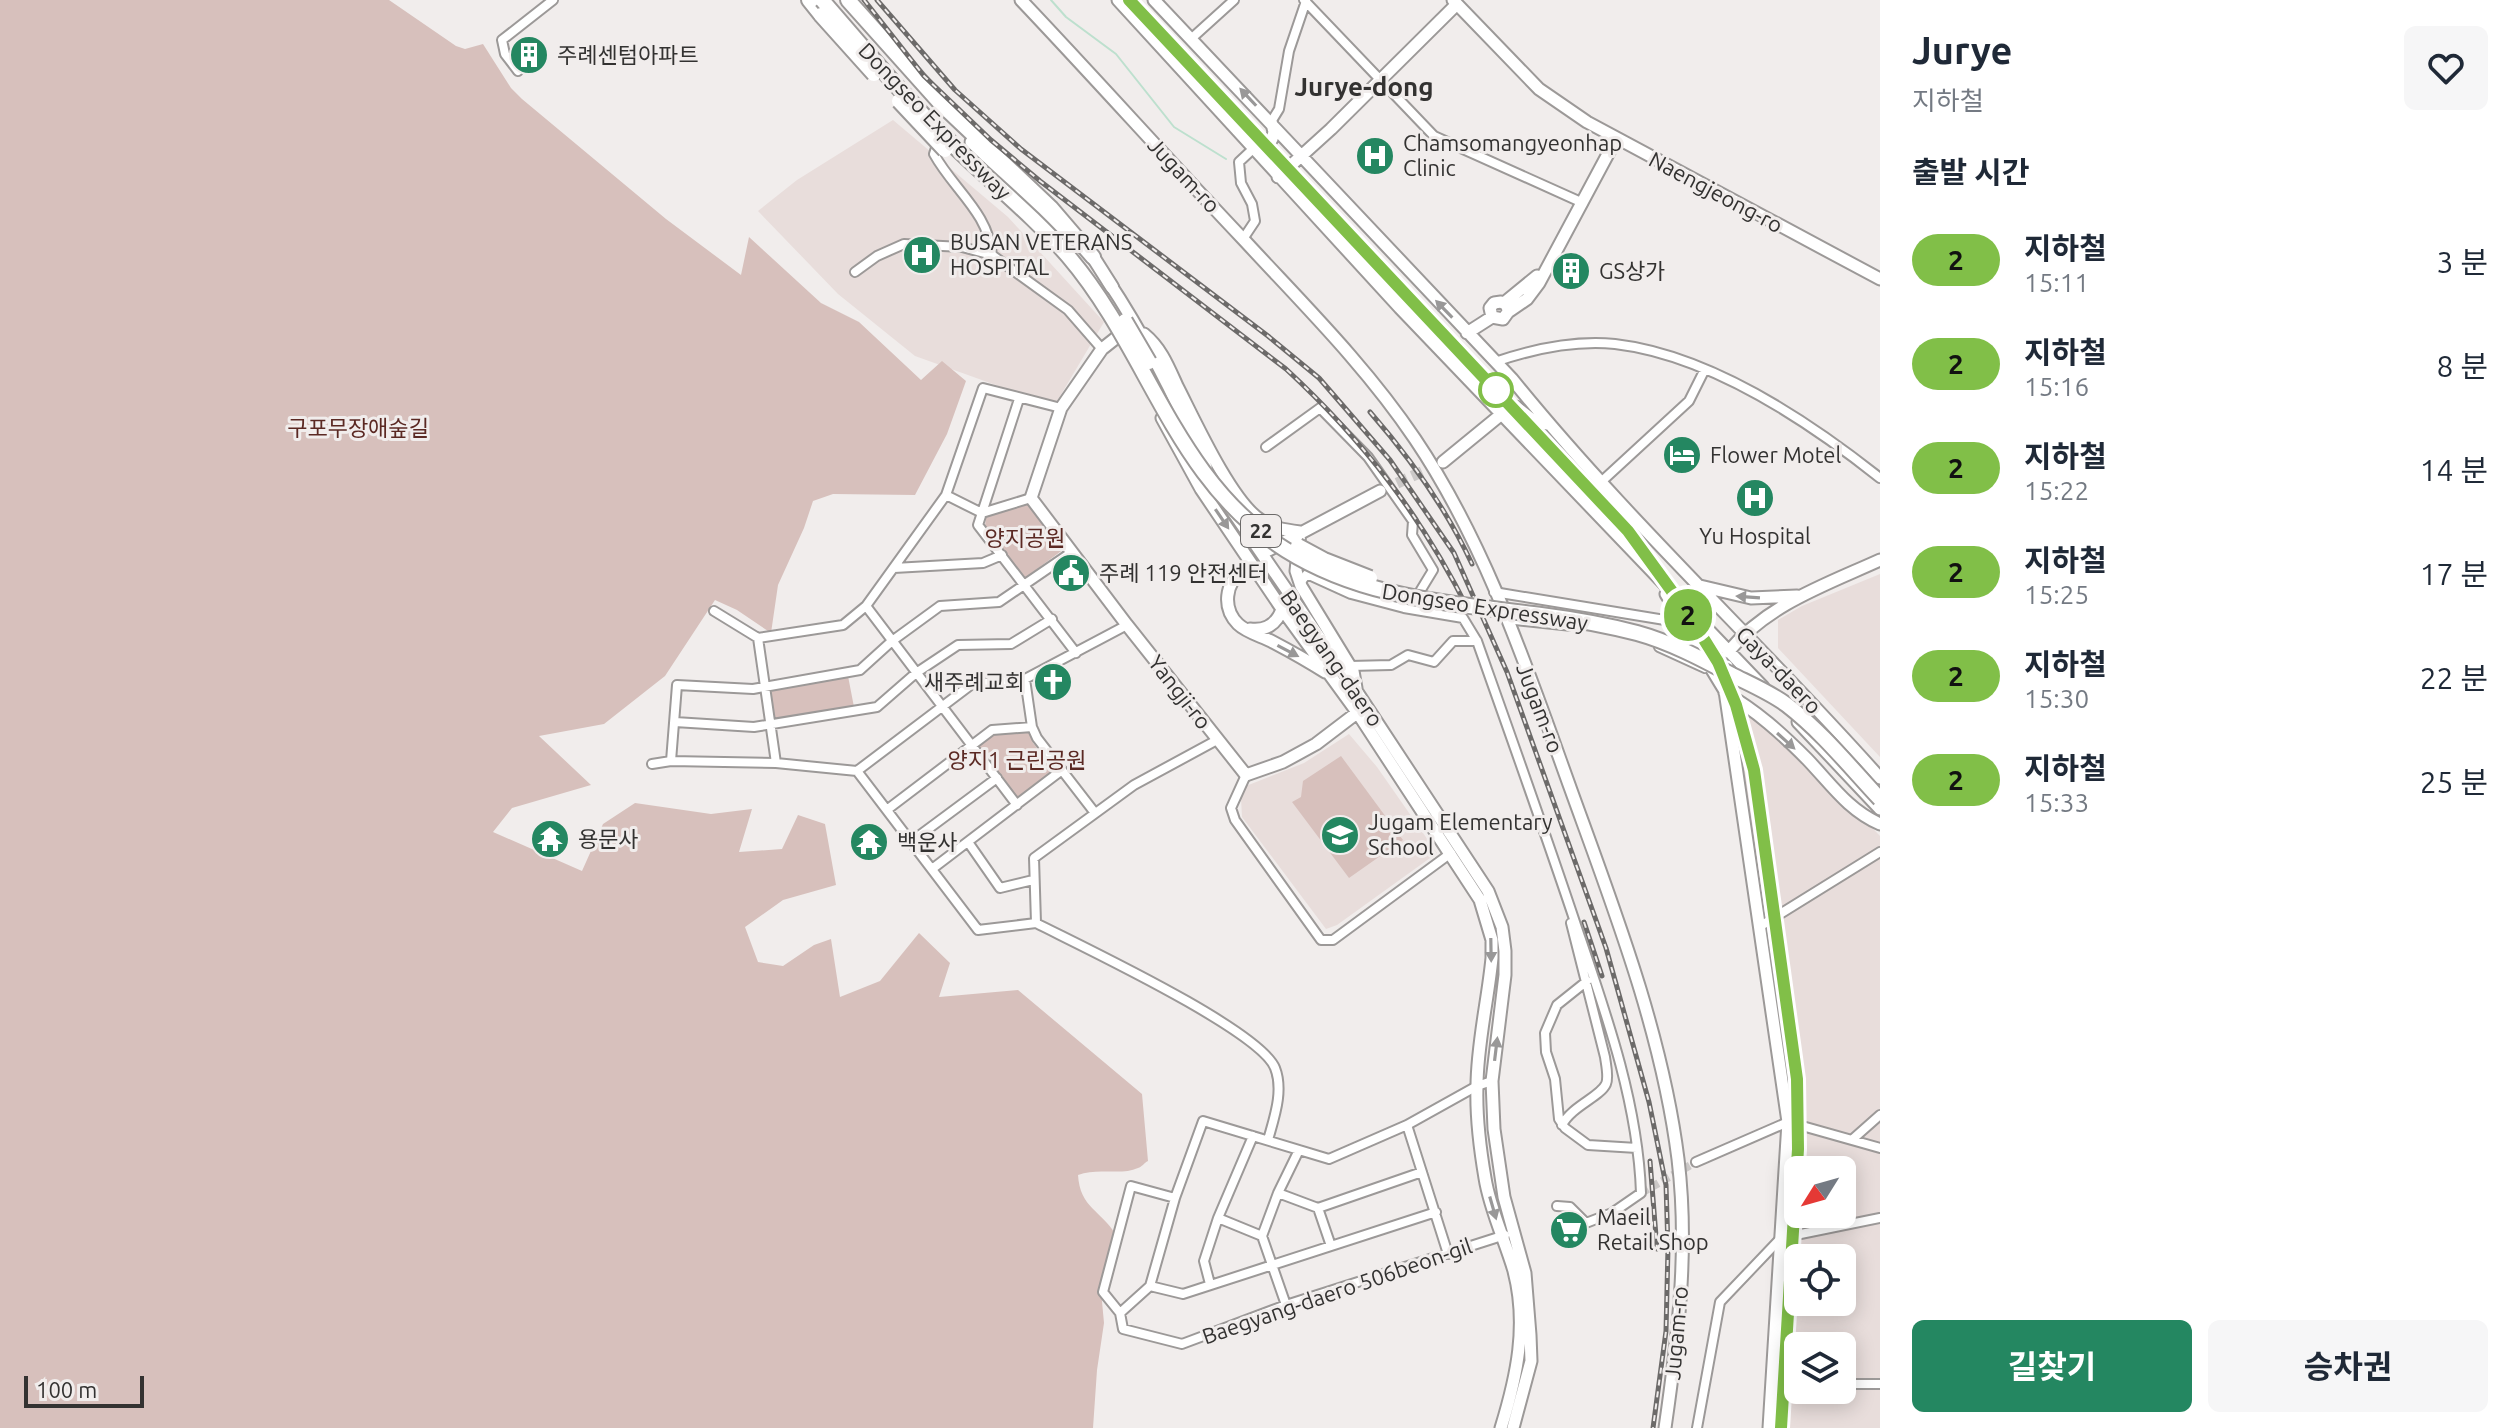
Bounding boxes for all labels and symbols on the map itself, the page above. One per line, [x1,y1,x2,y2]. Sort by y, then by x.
building icon: 주례센텀아파트 [508,34,550,76]
street label: Dongseo Expressway [854,37,1017,205]
place label: 주례센텀아파트 [557,42,699,67]
district label: Jurye-dong [1294,72,1434,101]
one-way arrow [1240,88,1258,107]
place label: Chamsomangyeonhap Clinic [1403,130,1622,180]
street label: Jugam-ro [1143,132,1226,218]
hospital icon: Chamsomangyeonhap Clinic [1354,135,1396,177]
street label: Naengjeong-ro [1645,146,1787,237]
place label: BUSAN VETERANS HOSPITAL [950,229,1132,279]
hospital icon: BUSAN VETERANS HOSPITAL [901,234,943,276]
building icon: GS상가 [1550,250,1592,292]
place label: GS상가 [1599,258,1666,283]
one-way arrow [1435,300,1453,319]
unlabelled marker [1479,373,1513,407]
park label: 구포무장애숲길 [287,415,429,440]
hotel icon: Flower Motel [1661,434,1703,476]
place label: Flower Motel [1710,442,1841,467]
hospital icon: Yu Hospital [1734,477,1776,519]
one-way arrow [1214,508,1229,530]
road number: 22 [1241,515,1281,547]
place label: Yu Hospital [1699,523,1811,548]
park label: 양지공원 [985,525,1065,550]
public building icon: 주례 119 안전센터 [1050,552,1092,594]
place label: 주례 119 안전센터 [1099,560,1268,585]
street label: Dongseo Expressway [1380,578,1590,635]
street label: Baegyang-daero [1276,585,1389,731]
line badge: 2 [1662,589,1714,641]
one-way arrow [1735,590,1760,603]
street label: Gaya-daero [1732,621,1827,718]
one-way arrow [1277,644,1300,657]
street label: Yangji-ro [1144,650,1217,734]
street label: Jugam-ro [1512,660,1569,756]
church icon: 새주례교회 [1032,661,1074,703]
place label: 새주례교회 [924,669,1025,694]
one-way arrow [1777,731,1796,749]
park label: 양지1 근린공원 [948,747,1086,772]
place label: Jugam Elementary School [1368,809,1553,859]
school or university icon: Jugam Elementary School [1319,814,1361,856]
temple icon: 용문사 [529,818,571,860]
temple icon: 백운사 [848,821,890,863]
place label: 용문사 [578,826,639,851]
place label: 백운사 [897,829,958,854]
one-way arrow [1485,938,1497,963]
one-way arrow [1490,1036,1503,1061]
north arrow [1784,1156,1856,1228]
one-way arrow [1487,1195,1499,1220]
place label: Maeil Retail Shop [1597,1204,1709,1254]
supermarket icon: Maeil Retail Shop [1548,1209,1590,1251]
street label: Baegyang-daero 506beon-gil [1199,1232,1475,1349]
street label: Jugam-ro [1659,1285,1692,1381]
scale bar [24,1372,144,1408]

